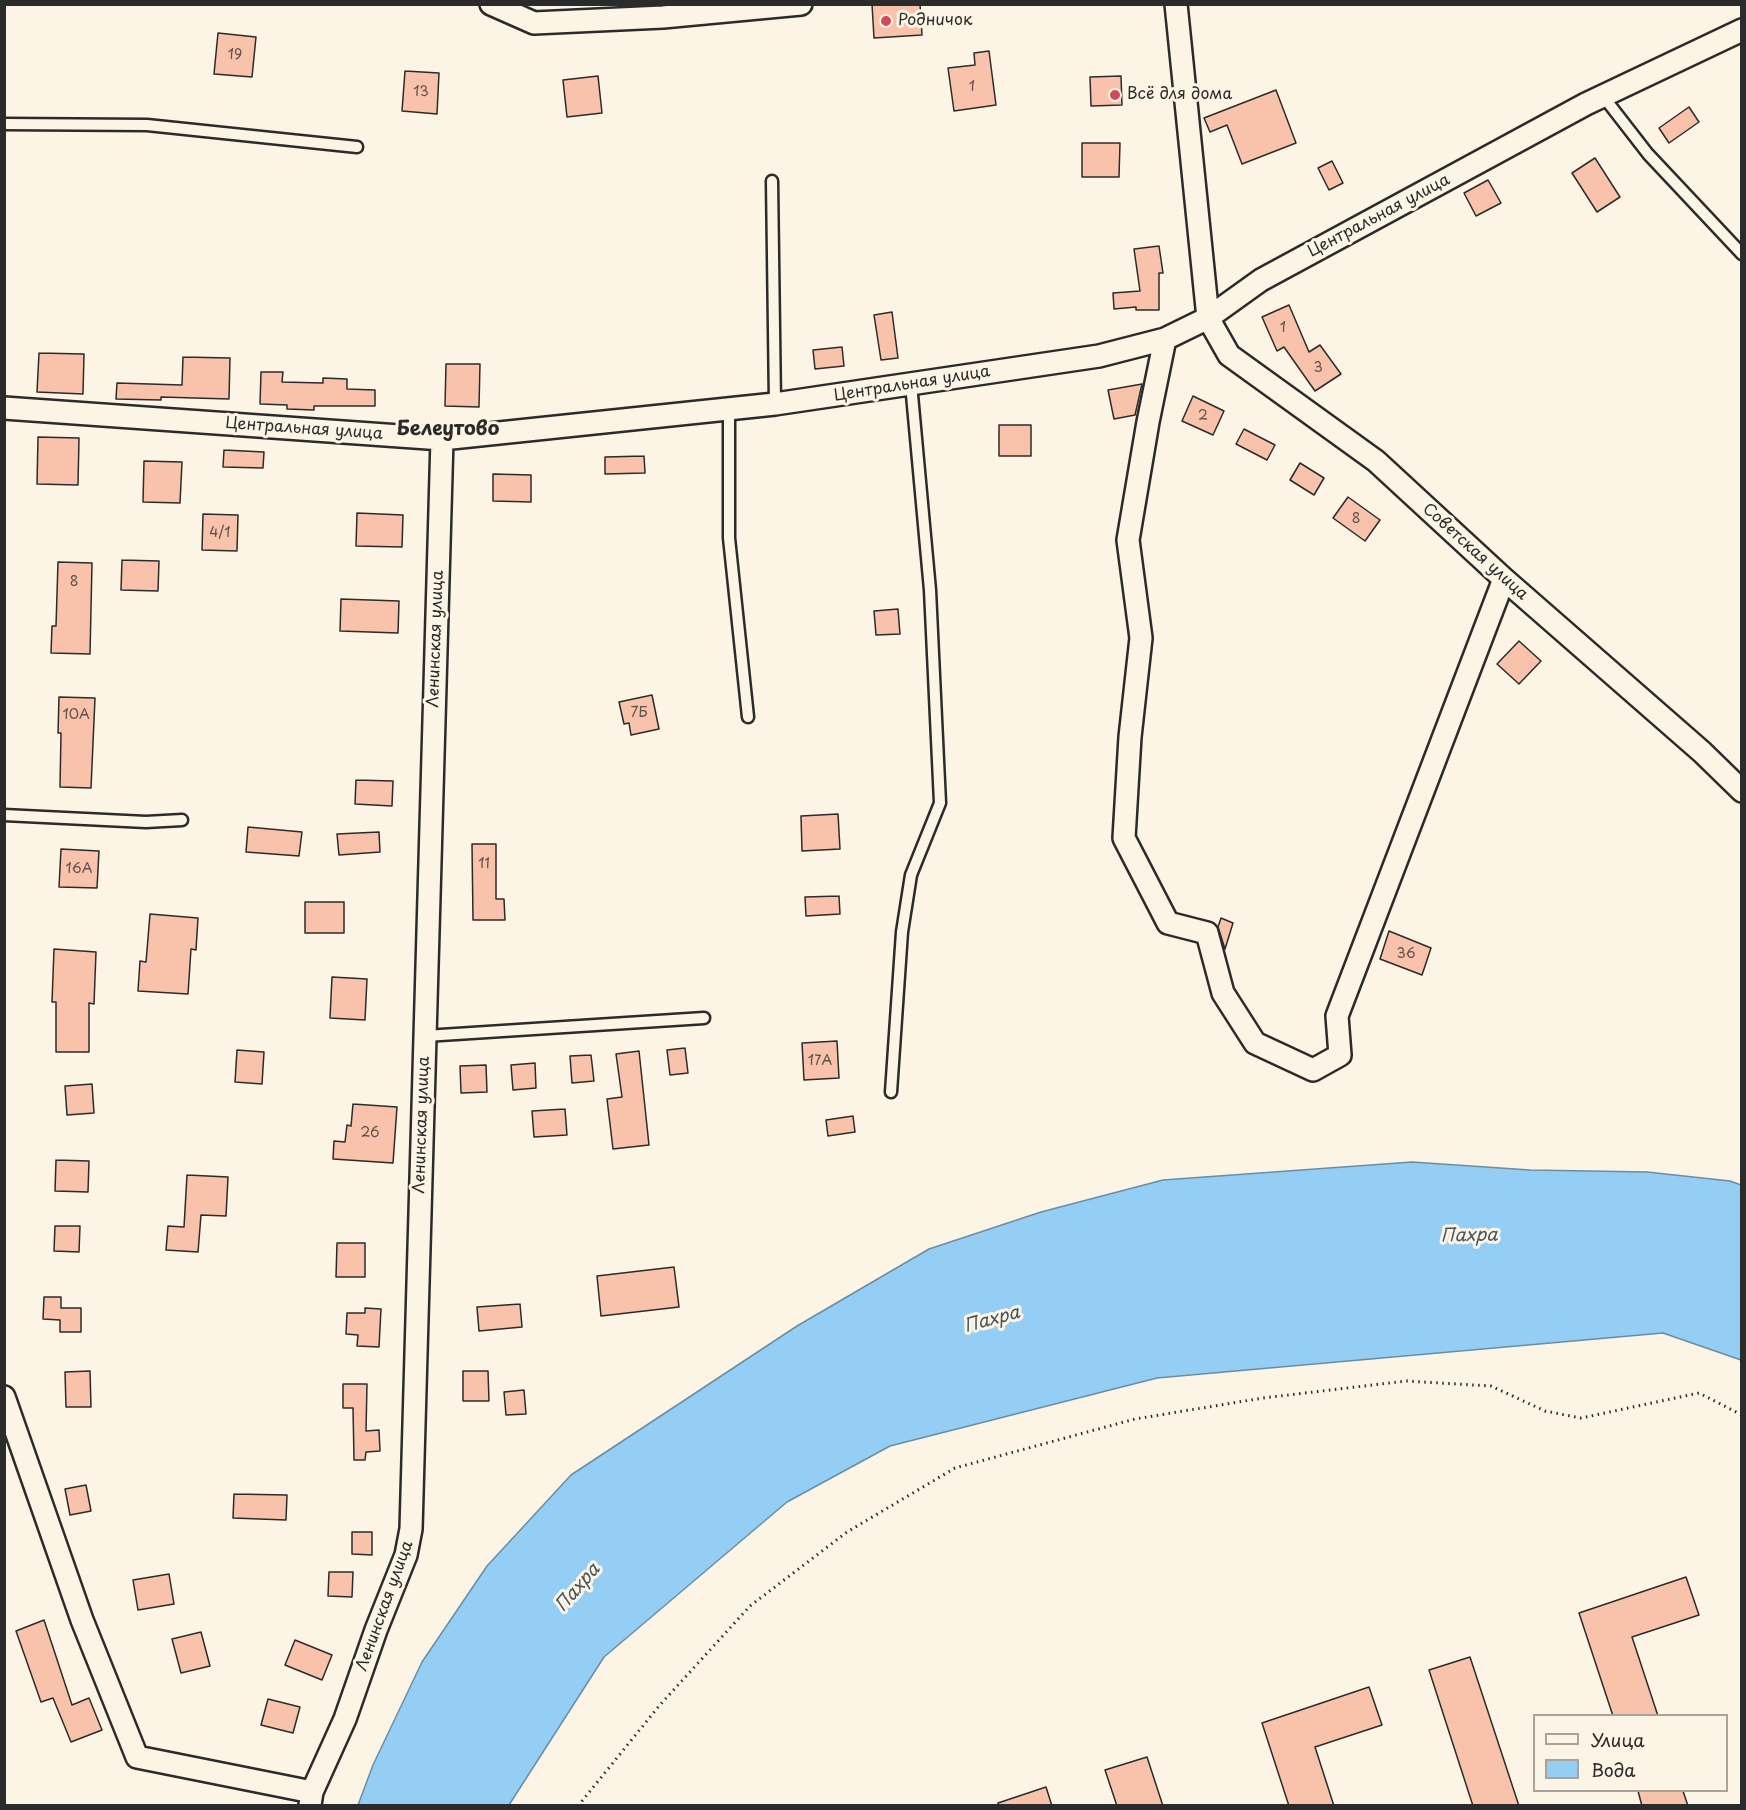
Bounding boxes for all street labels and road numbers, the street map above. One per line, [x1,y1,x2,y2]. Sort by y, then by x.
street label: Центральная улица [1305,170,1453,262]
street label: Центральная улица [832,362,992,406]
street label: Центральная улица [225,414,383,444]
street label: Советская улица [1418,500,1532,604]
street label: Ленинская улица [424,570,448,708]
street label: Ленинская улица [410,1056,434,1194]
street label: Ленинская улица [352,1538,418,1674]

